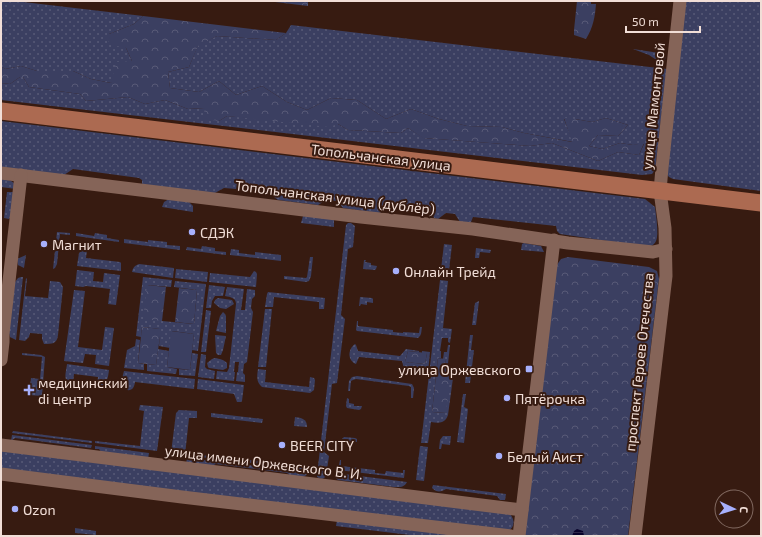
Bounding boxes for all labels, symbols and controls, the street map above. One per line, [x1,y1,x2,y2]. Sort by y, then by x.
scale bar [626,8,700,34]
text: 50 m [632,14,659,28]
street label: улица Мамонтовой [638,42,668,170]
street label: Топольчанская улица [310,140,452,174]
street label: Топольчанская улица (дублёр) [234,176,436,218]
place label: СДЭК [200,224,234,241]
marker: СДЭК [187,227,197,237]
place label: Магнит [52,236,102,253]
marker: Магнит [39,239,49,249]
place label: Онлайн Трейд [404,263,496,280]
marker: Онлайн Трейд [391,266,401,276]
street label: проспект Героев Отечества [621,272,657,452]
place label: улица Оржевского [398,361,521,378]
marker: улица Оржевского [524,364,534,374]
place label: медицинский di центр [38,374,128,407]
marker: медицинский di центр [23,384,35,396]
place label: Пятёрочка [515,390,585,407]
marker: Пятёрочка [502,393,512,403]
place label: BEER CITY [290,437,354,454]
marker: BEER CITY [277,440,287,450]
street label: улица имени Оржевского В. И. [164,441,364,483]
place label: Белый Аист [507,448,583,465]
marker: Белый Аист [494,451,504,461]
north arrow [714,489,754,529]
place label: Ozon [23,501,56,518]
marker: Ozon [10,504,20,514]
text: С [738,506,751,514]

